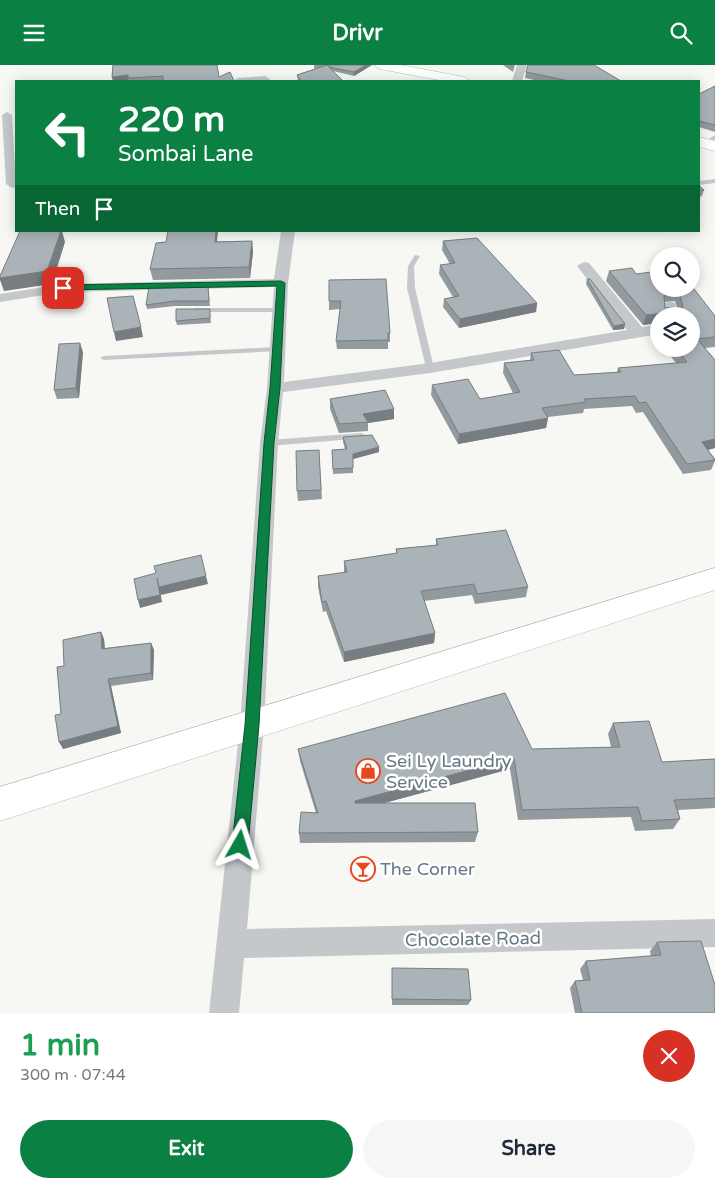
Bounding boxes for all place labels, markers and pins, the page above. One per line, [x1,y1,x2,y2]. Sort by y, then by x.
pin [42,267,84,309]
place label: Sei Ly Laundry Service [386,750,512,793]
shop icon: Sei Ly Laundry Service [355,758,381,784]
bar icon: The Corner [350,856,376,882]
place label: The Corner [380,858,475,880]

